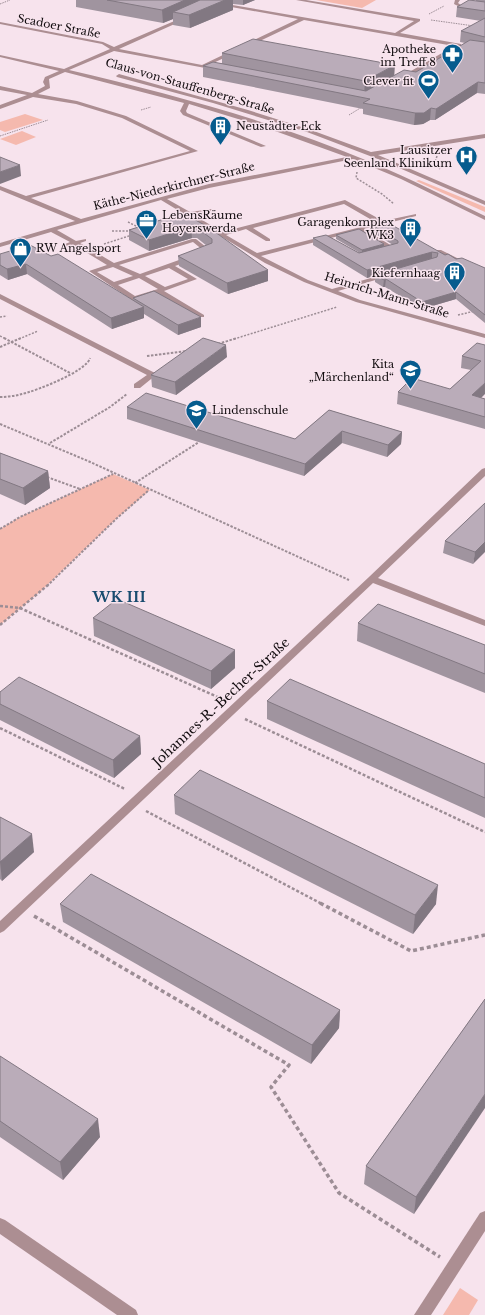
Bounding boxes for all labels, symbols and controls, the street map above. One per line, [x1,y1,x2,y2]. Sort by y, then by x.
street label: Scadoer Straße [16,11,102,41]
place label: Apotheke im Treff 8 [380,42,436,69]
pharmacy icon: Apotheke im Treff 8 [439,42,465,75]
street label: Claus-von-Stauffenberg-Straße [104,55,276,117]
sports icon: Clever fit [416,68,442,101]
place label: Clever fit [363,74,415,88]
building icon: Neustädter Eck [208,113,234,146]
place label: Neustädter Eck [236,119,321,133]
place label: Lausitzer Seenland Klinikum [344,143,453,170]
hospital icon: Lausitzer Seenland Klinikum [454,143,480,176]
street label: Käthe-Niederkirchner-Straße [92,159,256,213]
office icon: LebensRäume Hoyerswerda [133,208,159,241]
place label: LebensRäume Hoyerswerda [162,208,243,235]
place label: Garagenkomplex WK3 [297,215,394,242]
building icon: Garagenkomplex WK3 [397,215,423,248]
shop icon: RW Angelsport [8,235,34,268]
place label: RW Angelsport [36,241,122,255]
building icon: Kiefernhaag [442,260,468,293]
place label: Kiefernhaag [371,266,440,280]
street label: Heinrich-Mann-Straße [323,269,451,321]
place label: Kita „Märchenland“ [309,357,395,384]
school or university icon: Kita „Märchenland“ [397,357,423,390]
school or university icon: Lindenschule [183,397,209,430]
place label: Lindenschule [212,403,288,417]
district label: WK III [91,587,146,606]
street label: Johannes-R.-Becher-Straße [147,634,293,772]

